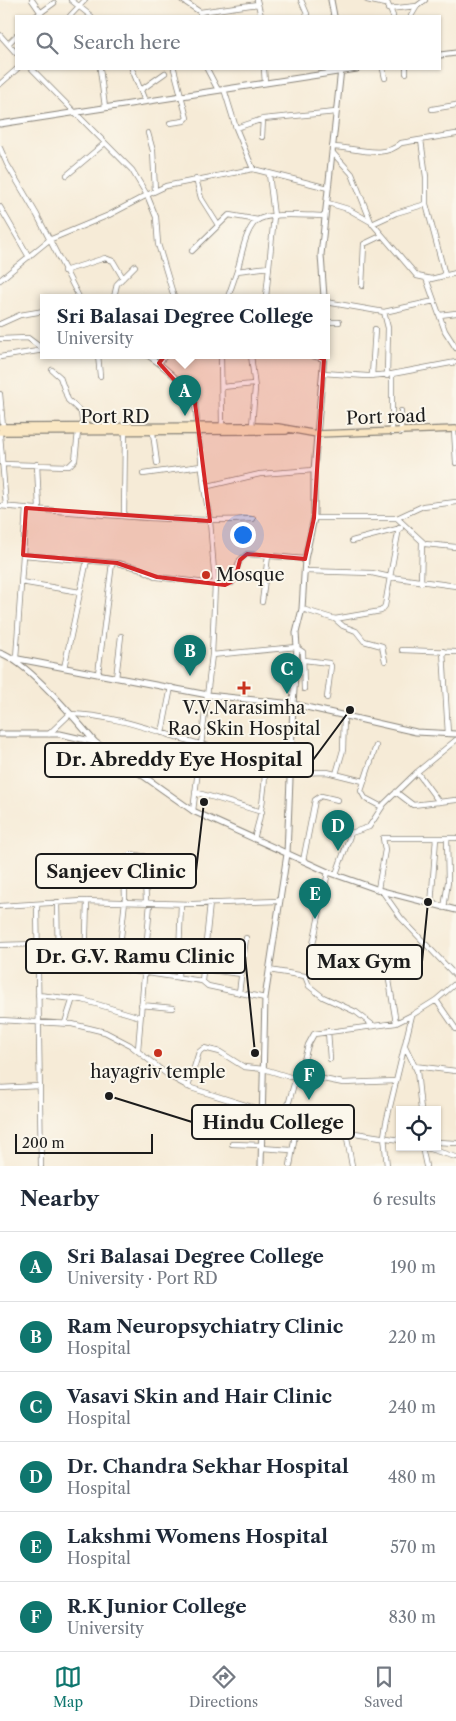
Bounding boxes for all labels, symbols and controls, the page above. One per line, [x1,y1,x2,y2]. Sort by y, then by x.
search box [15,15,441,70]
icon: search [33,29,61,57]
text: Search here [73,31,181,54]
popup [40,294,330,359]
text: Sri Balasai Degree College [57,305,313,328]
text: University [57,328,134,348]
pin: A [169,375,201,416]
street label: Port road [346,405,426,429]
street label: Port RD [81,406,149,428]
your location [230,522,256,548]
place label: Mosque [216,564,285,586]
marker: Mosque [200,569,212,581]
pin: B [174,635,206,676]
pin: C [271,653,303,694]
marker: V.V.Narasimha Rao Skin Hospital [237,681,251,695]
place label: V.V.Narasimha Rao Skin Hospital [168,697,320,740]
callout: Dr. Abreddy Eye Hospital [45,743,313,777]
text: Dr. Abreddy Eye Hospital [55,748,303,771]
pin: D [322,810,354,851]
callout: Sanjeev Clinic [36,854,196,888]
text: Sanjeev Clinic [46,860,186,883]
pin: E [299,878,331,919]
callout: Dr. G.V. Ramu Clinic [26,939,245,973]
text: Dr. G.V. Ramu Clinic [35,945,235,968]
callout: Max Gym [307,945,422,979]
text: Max Gym [317,950,411,973]
marker: hayagriv temple [152,1047,164,1059]
pin: F [293,1059,325,1100]
place label: hayagriv temple [90,1061,226,1083]
callout: Hindu College [192,1105,354,1139]
map controls [396,1106,441,1151]
button: locate [396,1106,441,1151]
text: Hindu College [202,1111,344,1134]
scale bar [15,1131,152,1154]
text: 200 m [22,1134,65,1152]
text: Nearby [20,1186,99,1211]
text: 6 results [373,1189,436,1209]
text: Sri Balasai Degree College [67,1245,324,1268]
text: A [30,1257,42,1277]
text: 190 m [391,1257,436,1277]
text: University · Port RD [67,1268,218,1288]
text: Ram Neuropsychiatry Clinic [67,1315,343,1338]
text: B [30,1327,42,1347]
text: 220 m [388,1327,436,1347]
text: Hospital [67,1338,131,1358]
text: Vasavi Skin and Hair Clinic [67,1385,332,1408]
text: C [30,1397,42,1417]
text: 240 m [388,1397,436,1417]
text: Hospital [67,1408,131,1428]
text: Dr. Chandra Sekhar Hospital [67,1455,349,1478]
text: D [29,1467,43,1487]
text: 480 m [388,1467,436,1487]
text: Hospital [67,1478,131,1498]
text: Lakshmi Womens Hospital [67,1525,328,1548]
text: E [30,1537,42,1557]
text: 570 m [390,1537,436,1557]
text: Hospital [67,1548,131,1568]
text: R.K Junior College [67,1595,247,1618]
text: F [31,1607,41,1627]
text: 830 m [388,1607,436,1627]
text: University [67,1618,144,1638]
tab: Map [53,1663,83,1711]
tab: Directions [189,1663,258,1711]
tab: Saved [364,1663,403,1711]

